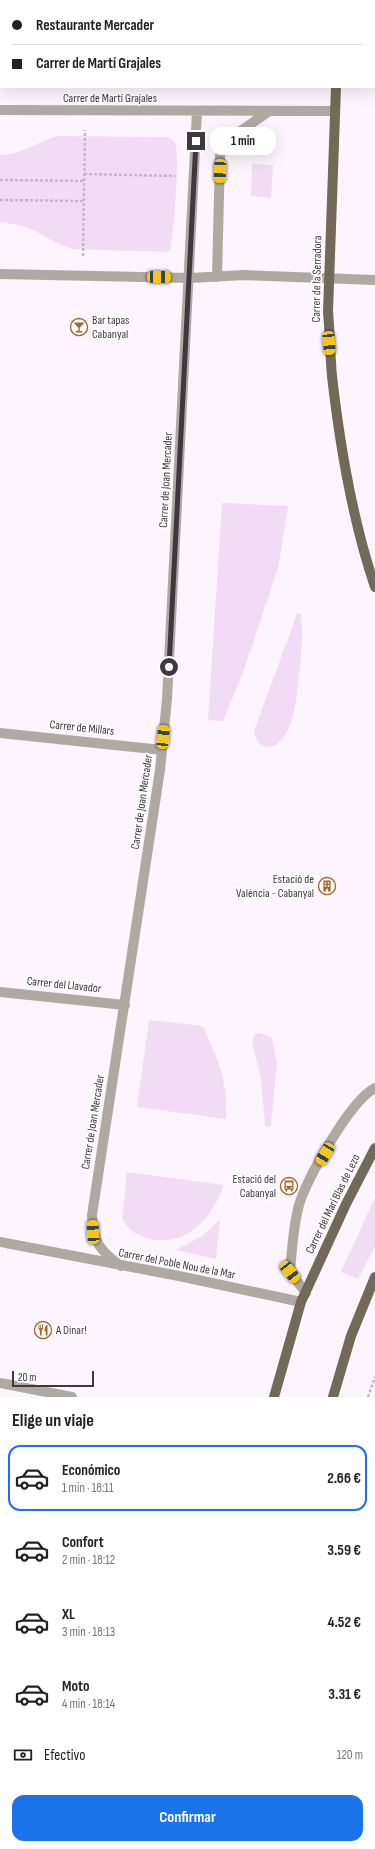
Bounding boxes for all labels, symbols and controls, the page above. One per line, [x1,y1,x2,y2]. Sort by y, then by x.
text: Restaurante Mercader [36,16,154,35]
text: Carrer de Martí Grajales [36,54,161,73]
street label: Carrer de Martí Grajales [63,91,157,106]
callout: 1 min [210,127,276,155]
route end [187,132,205,150]
text: 1 min [231,133,255,149]
car [214,159,226,183]
street label: Carrer de la Serradora [309,235,325,322]
car [147,271,171,283]
place label: Bar tapas Cabanyal [92,313,129,342]
bar icon: Bar tapas Cabanyal [69,317,89,337]
car [322,331,336,355]
street label: Carrer de Joan Mercader [156,431,176,528]
route start [160,658,178,676]
street label: Carrer de Millars [49,717,115,739]
car [156,724,170,750]
street label: Carrer de Joan Mercader [128,753,156,850]
place label: Estació de València - Cabanyal [236,872,314,901]
building icon: Estació de València - Cabanyal [317,876,337,896]
street label: Carrer del Llavador [26,974,103,996]
street label: Carrer de Joan Mercader [78,1073,108,1170]
car [314,1141,336,1167]
street label: Carrer del Marí Blas de Lezo [302,1152,364,1256]
place label: Estació del Cabanyal [233,1172,276,1201]
bus stop icon: Estació del Cabanyal [279,1176,299,1196]
car [86,1220,100,1244]
street label: Carrer del Poble Nou de la Mar [117,1245,237,1283]
car [278,1259,302,1285]
restaurant icon: A Dinar! [33,1320,53,1340]
place label: A Dinar! [55,1323,87,1338]
scale bar [12,1369,94,1388]
text: 20 m [18,1371,36,1384]
text: Elige un viaje [12,1410,94,1431]
icon: car [14,1460,50,1496]
text: Económico [62,1461,120,1480]
text: 2.66 € [327,1469,361,1488]
text: 1 min · 18:11 [62,1480,113,1496]
icon: car [14,1532,50,1568]
text: Confort [62,1533,104,1552]
text: 3.59 € [327,1541,361,1560]
text: 2 min · 18:12 [62,1552,115,1568]
icon: car [14,1604,50,1640]
text: XL [62,1605,75,1624]
text: 4.52 € [327,1613,361,1632]
text: 3 min · 18:13 [62,1624,115,1640]
icon: car [14,1676,50,1712]
text: Moto [62,1677,89,1696]
text: 3.31 € [328,1685,361,1704]
text: 4 min · 18:14 [62,1696,115,1712]
icon: cash [12,1744,34,1766]
text: Efectivo [44,1746,85,1765]
text: 120 m [337,1747,363,1763]
button: Confirmar [12,1795,363,1841]

